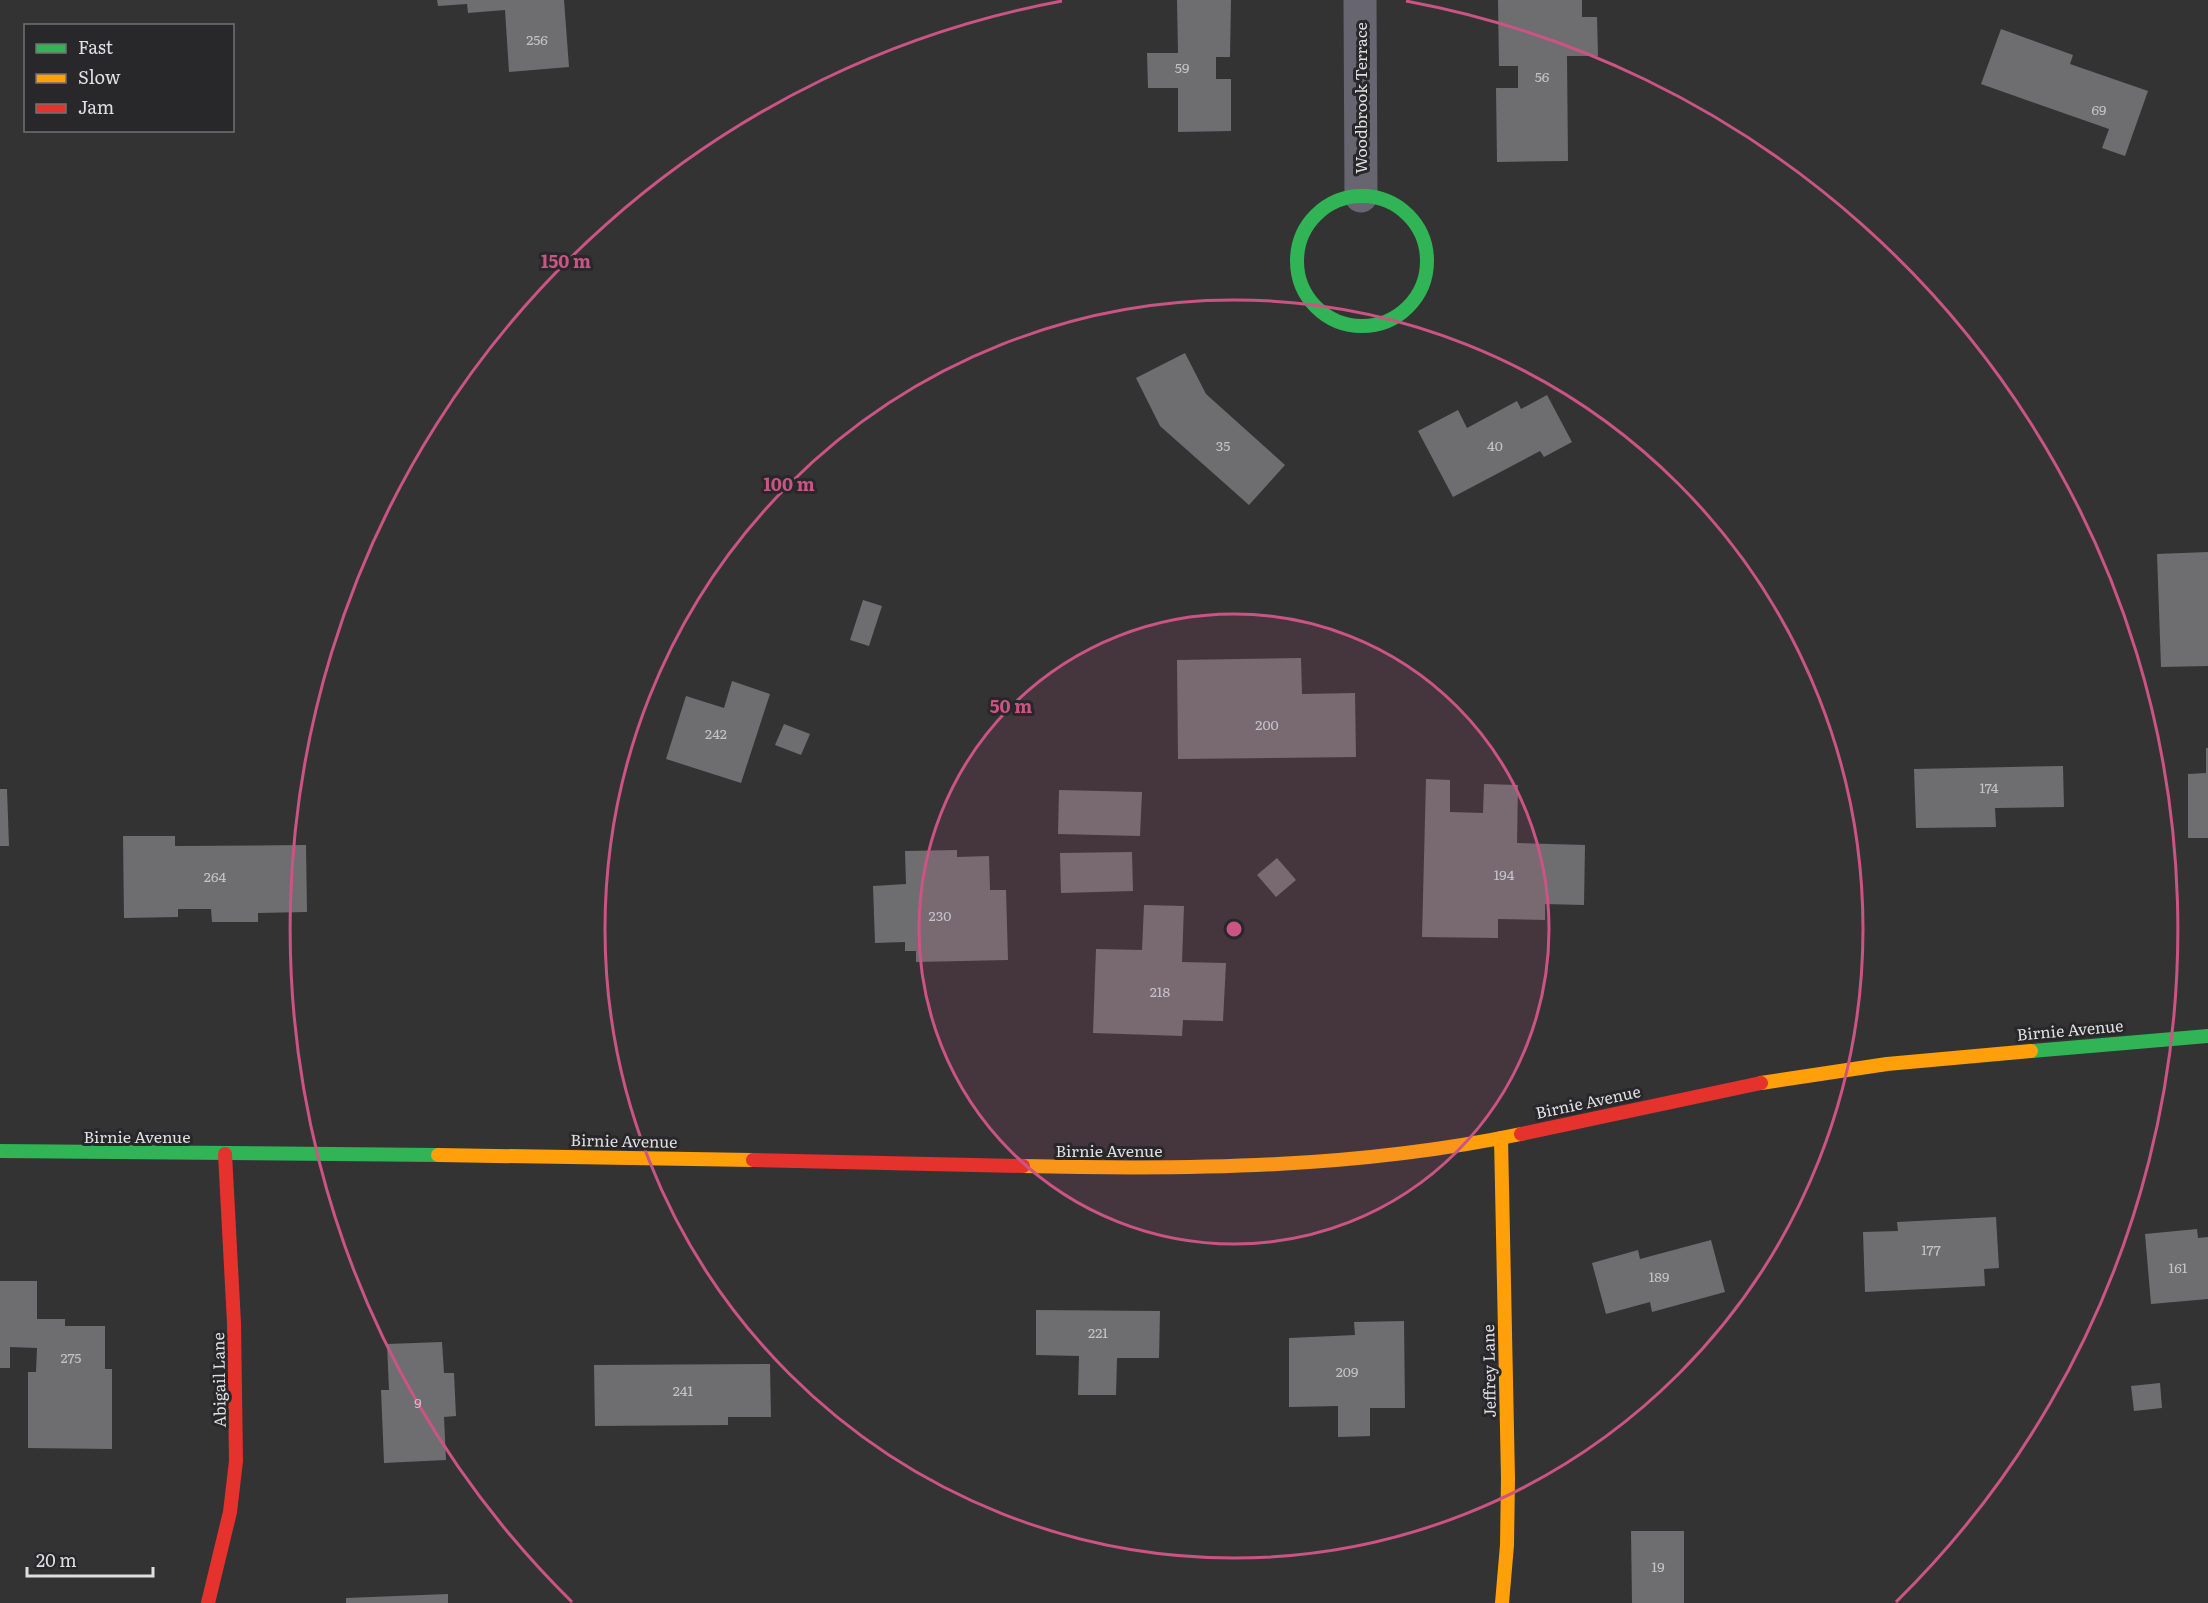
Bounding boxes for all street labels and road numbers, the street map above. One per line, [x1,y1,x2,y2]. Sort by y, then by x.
street label: Woodbrook Terrace [1348,22,1372,174]
street label: Birnie Avenue [2016,1012,2124,1046]
street label: Birnie Avenue [1533,1078,1643,1124]
street label: Birnie Avenue [83,1124,191,1148]
street label: Birnie Avenue [570,1127,678,1153]
street label: Birnie Avenue [1055,1138,1163,1162]
street label: Jeffrey Lane [1475,1324,1501,1418]
street label: Abigail Lane [205,1332,231,1428]

